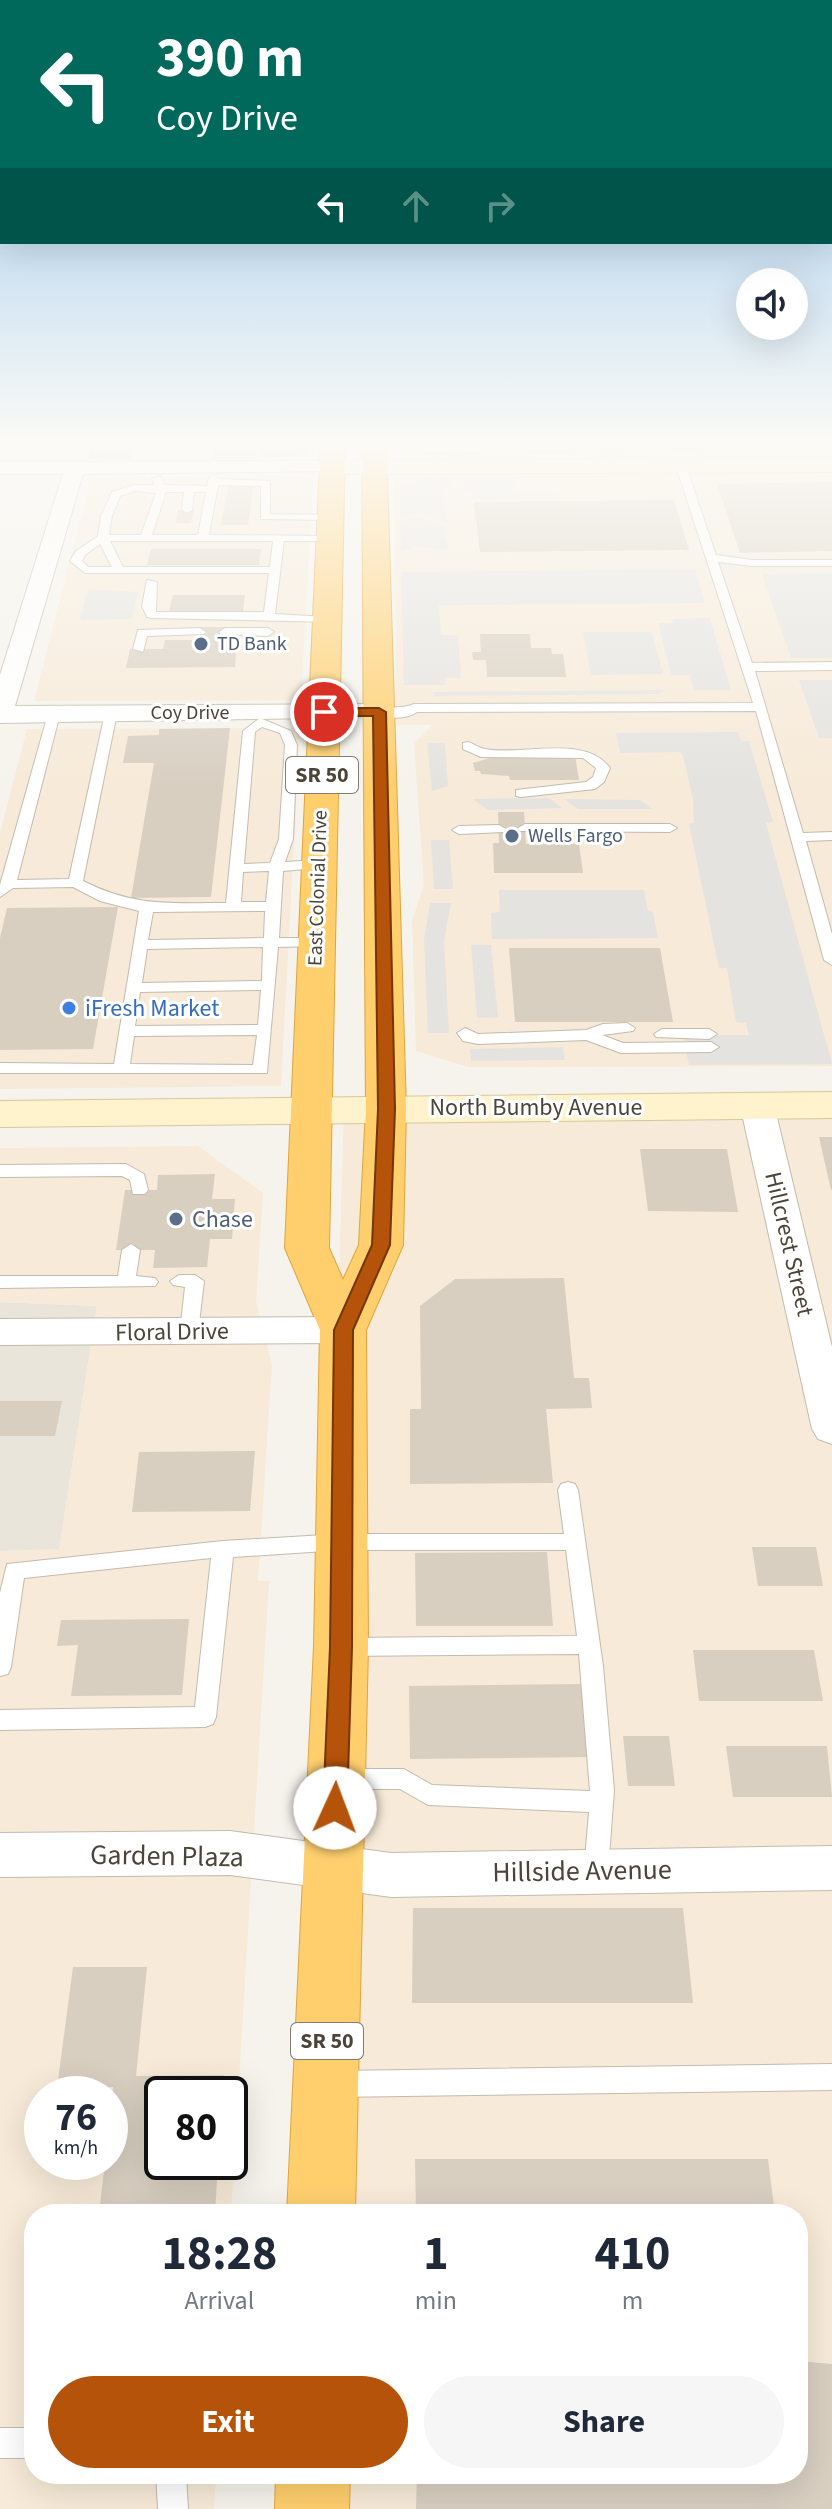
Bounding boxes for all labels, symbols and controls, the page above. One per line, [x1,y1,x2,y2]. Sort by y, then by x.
text: 390 m [156,19,304,98]
icon: left [24,32,128,136]
text: Coy Drive [156,93,298,144]
icon: left [310,184,354,228]
icon: ahead [394,184,438,228]
icon: right [478,184,522,228]
map controls [736,268,808,340]
button: sound [736,268,808,340]
place label: TD Bank [217,630,287,658]
marker: TD Bank [192,635,210,653]
pin [290,678,358,746]
icon: arrive [302,690,346,734]
street label: Coy Drive [151,699,230,727]
road number: SR 50 [286,757,358,793]
street label: East Colonial Drive [301,810,335,966]
place label: Wells Fargo [528,822,623,850]
marker: Wells Fargo [503,827,521,845]
place label: iFresh Market [85,991,219,1026]
marker: iFresh Market [60,999,78,1017]
street label: North Bumby Avenue [429,1090,643,1125]
street label: Hillcrest Street [755,1168,823,1320]
place label: Chase [192,1202,253,1237]
marker: Chase [167,1210,185,1228]
street label: Floral Drive [115,1314,229,1350]
position arrow [293,1766,377,1850]
street label: Garden Plaza [90,1835,244,1877]
street label: Hillside Avenue [492,1849,672,1893]
road number: SR 50 [291,2023,363,2059]
speed limit sign: 80 [144,2076,248,2180]
text: 76 [55,2089,97,2146]
text: km/h [54,2134,98,2162]
text: 18:28 [161,2220,277,2288]
text: 1 [423,2220,449,2288]
text: 410 [594,2220,670,2288]
text: Arrival [184,2282,254,2319]
text: min [415,2282,457,2319]
text: m [622,2282,643,2319]
button: Exit [48,2376,408,2468]
button: Share [424,2376,784,2468]

